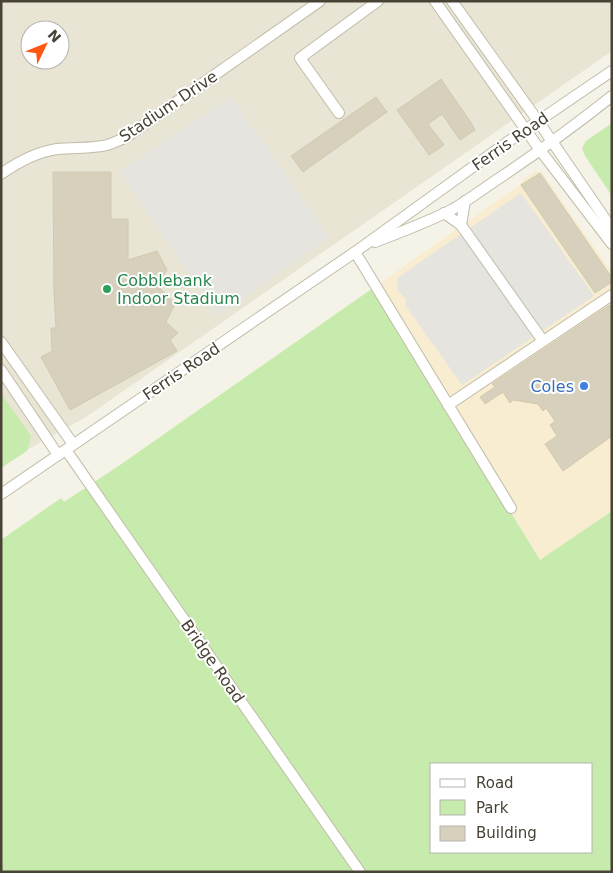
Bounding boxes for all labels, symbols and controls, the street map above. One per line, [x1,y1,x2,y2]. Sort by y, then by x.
north arrow [20,20,70,70]
text: N [45,26,64,46]
street label: Stadium Drive [116,67,221,146]
street label: Ferris Road [468,108,552,175]
place label: Cobblebank Indoor Stadium [117,271,240,308]
marker: Cobblebank Indoor Stadium [101,283,113,295]
street label: Ferris Road [139,339,224,404]
place label: Coles [530,377,574,396]
marker: Coles [578,380,590,392]
street label: Bridge Road [177,616,248,707]
legend [430,763,593,853]
text: Road [476,774,514,792]
text: Park [476,799,509,817]
text: Building [476,824,537,842]

